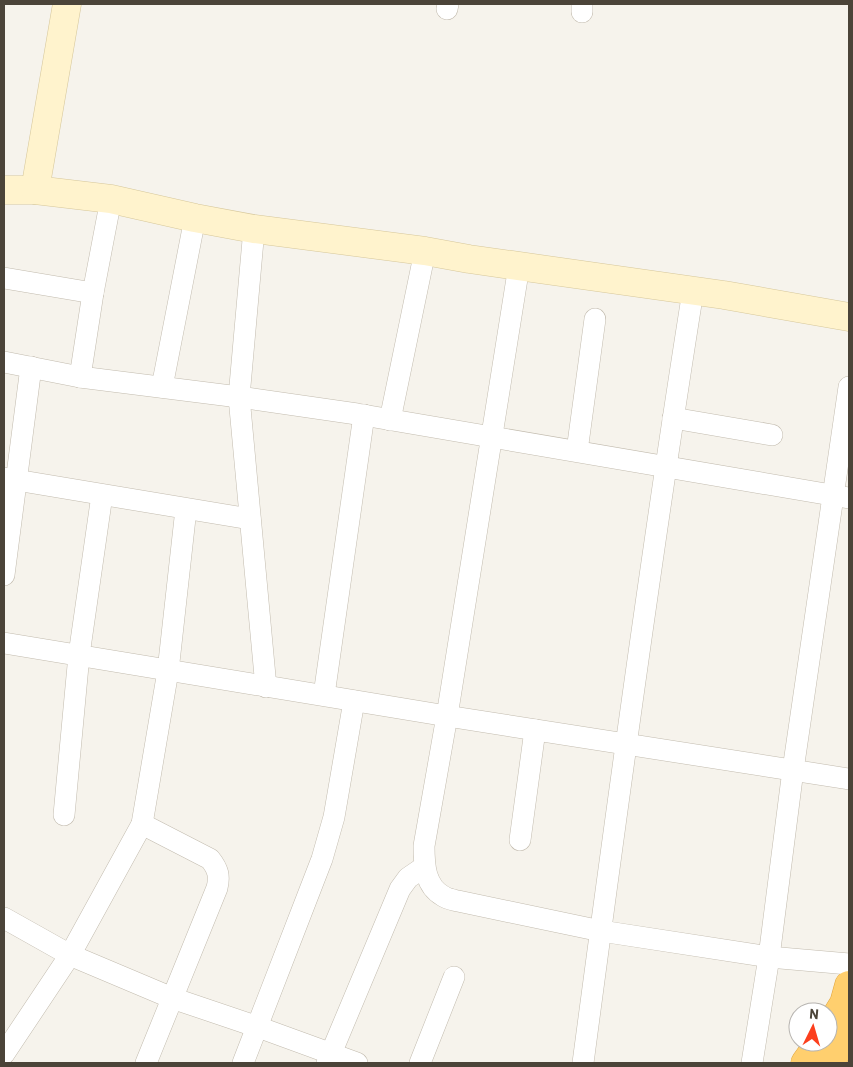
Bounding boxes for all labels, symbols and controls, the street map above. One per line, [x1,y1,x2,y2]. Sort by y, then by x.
north arrow [788,1002,838,1052]
text: N [809,1005,820,1022]

